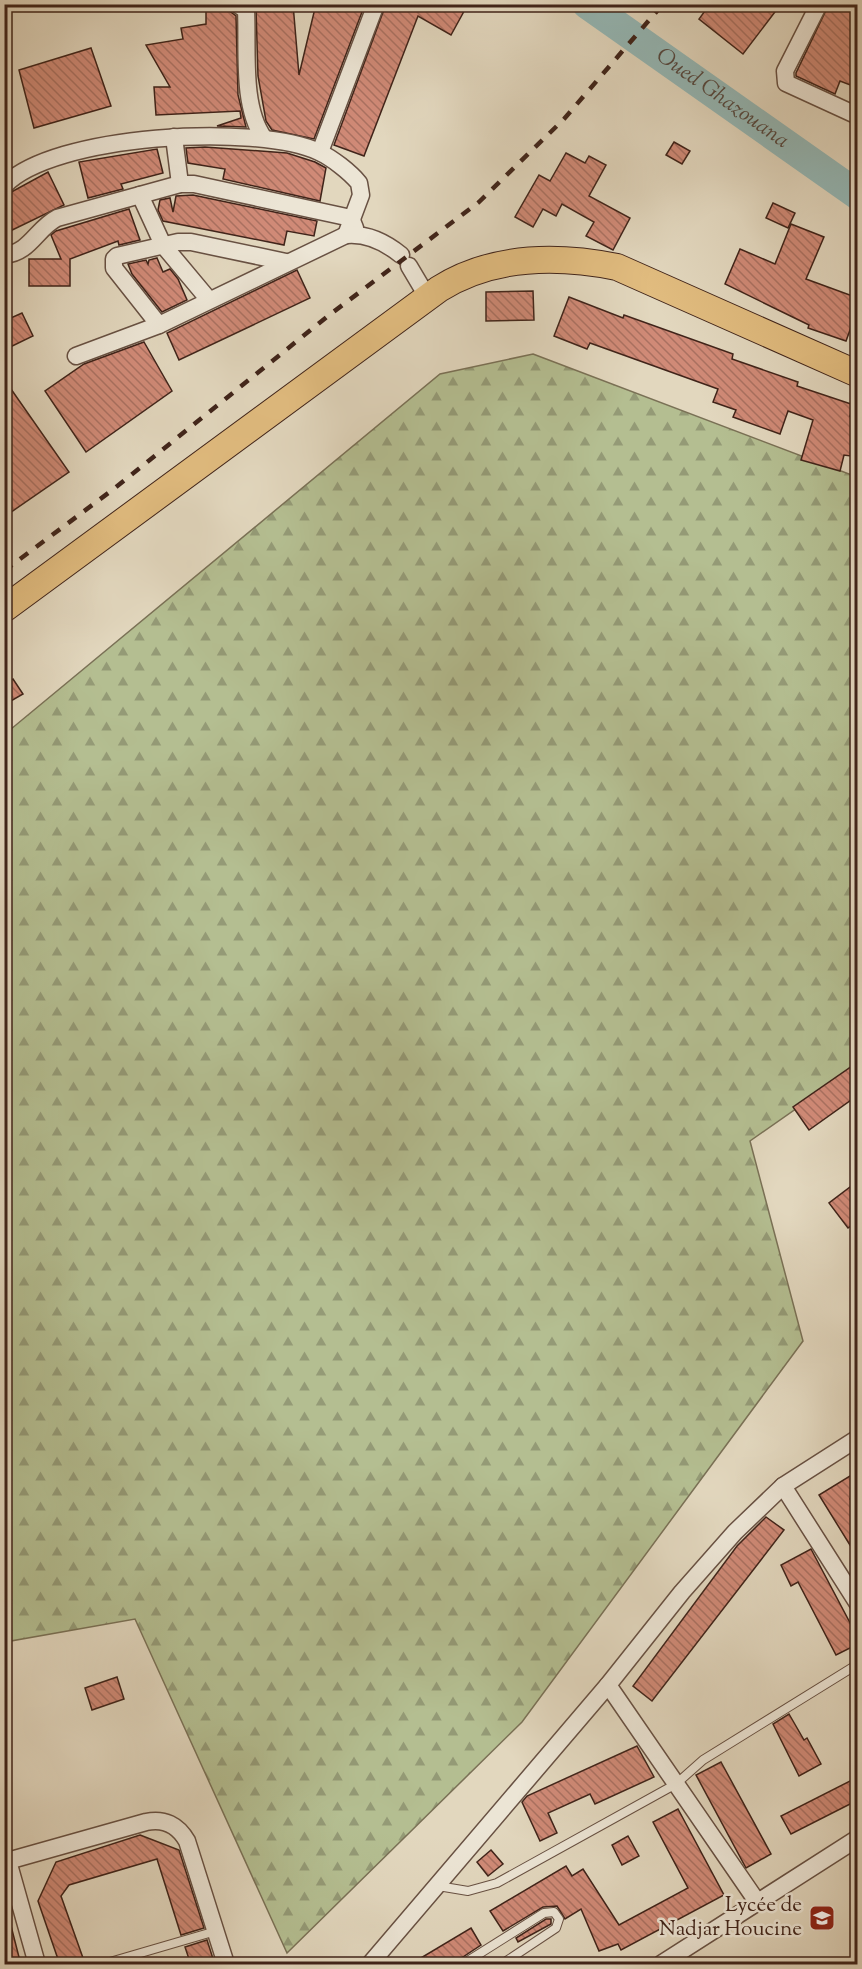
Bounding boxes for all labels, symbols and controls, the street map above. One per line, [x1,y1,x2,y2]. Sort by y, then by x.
water label: Oued Ghazouana [649,41,795,157]
place label: Lycée de Nadjar Houcine [659,1891,802,1945]
school or university icon: Lycée de Nadjar Houcine [807,1903,837,1933]

